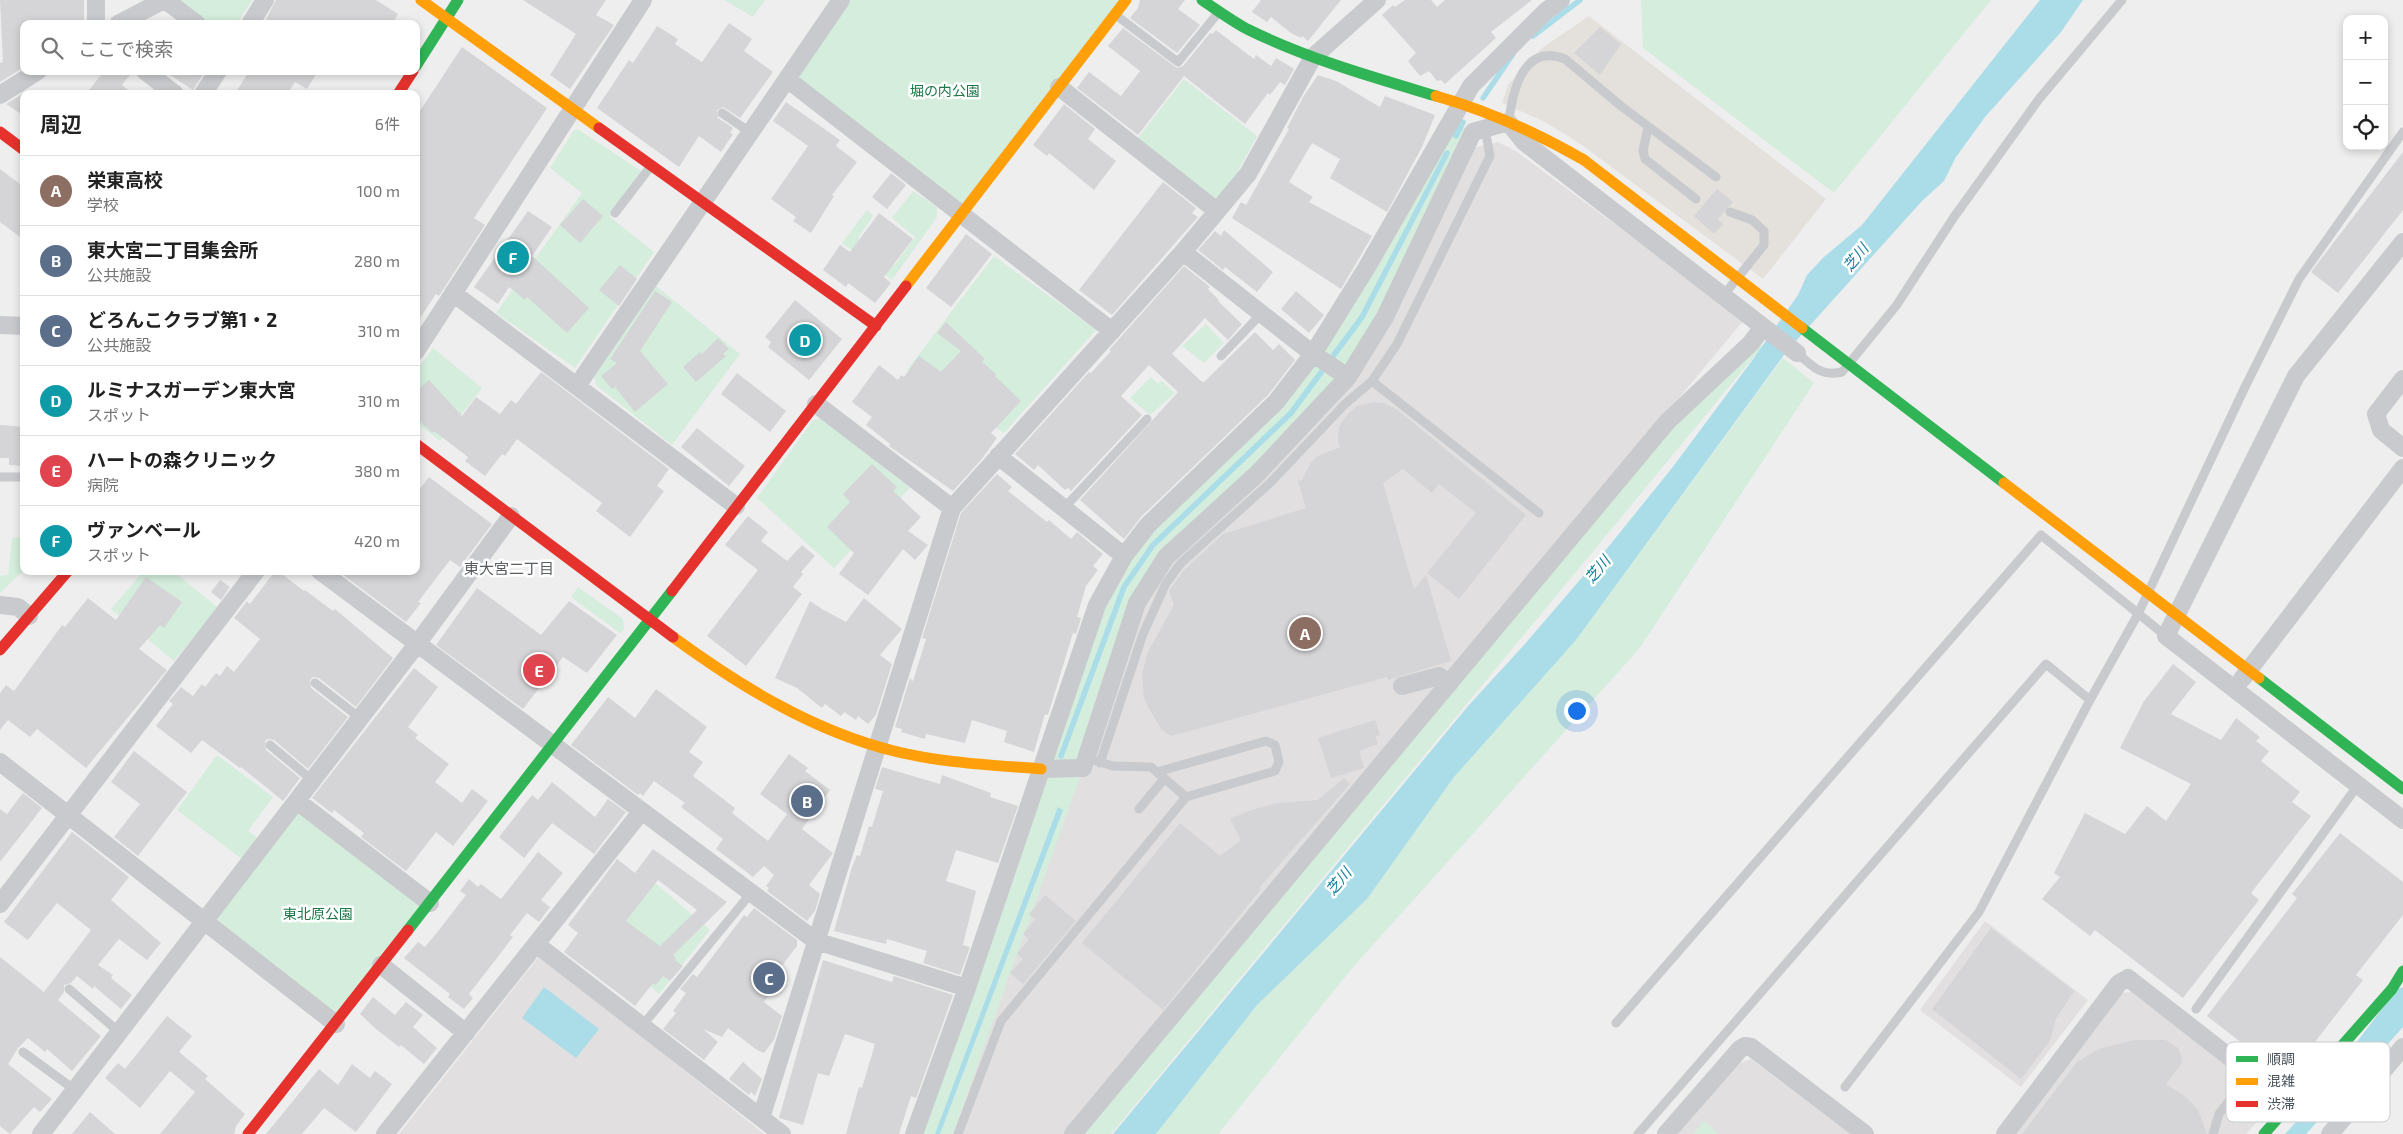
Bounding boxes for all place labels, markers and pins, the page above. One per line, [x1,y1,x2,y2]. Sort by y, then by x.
pin: F [497,238,529,276]
pin: D [789,321,821,359]
pin: A [1289,614,1321,652]
pin: E [523,651,555,689]
pin: B [791,782,823,820]
pin: C [753,959,785,997]

